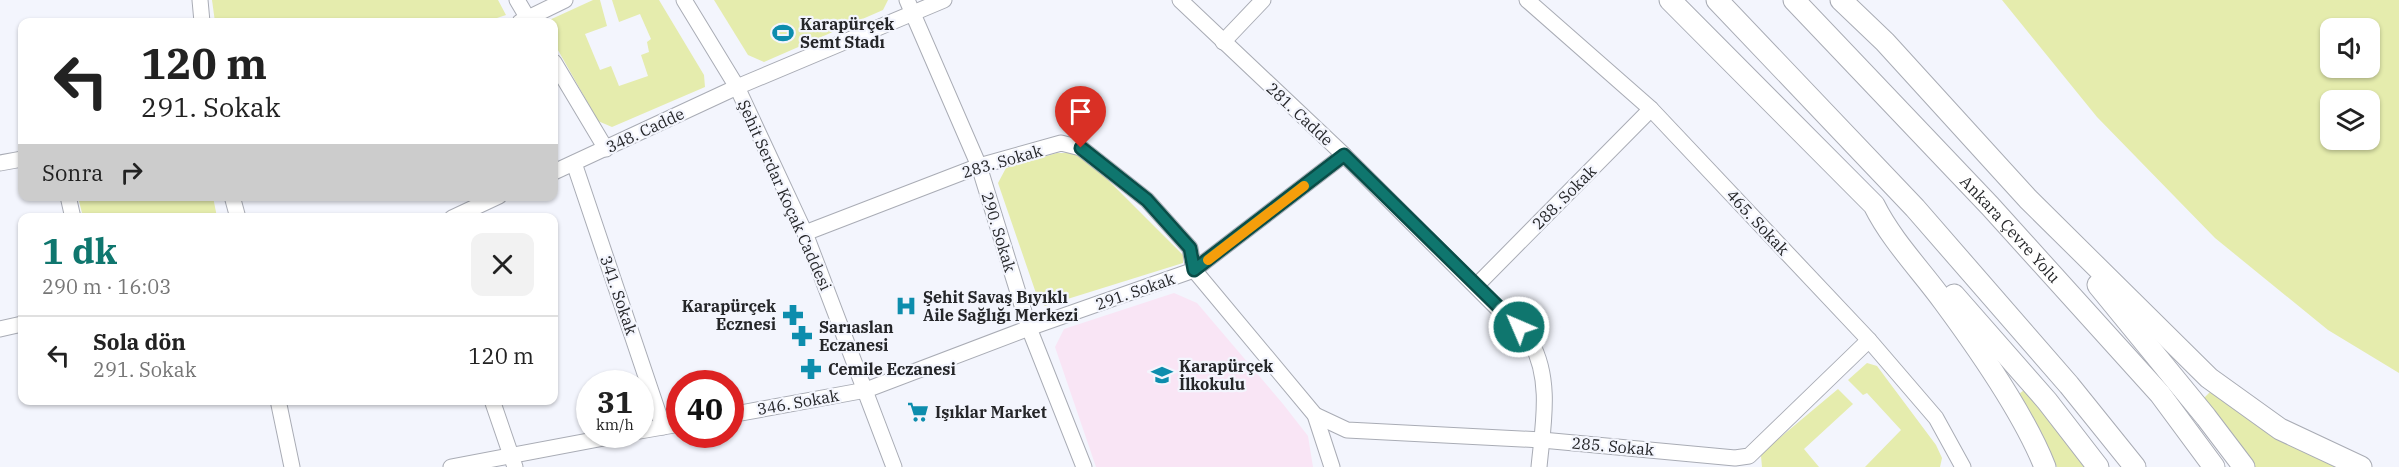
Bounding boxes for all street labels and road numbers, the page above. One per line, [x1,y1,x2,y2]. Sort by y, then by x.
street label: 281. Cadde [1263,78,1337,150]
street label: Şehit Serdar Koçak Caddesi [734,97,836,293]
street label: 348. Cadde [603,103,687,157]
street label: 283. Sokak [960,140,1045,182]
street label: 288. Sokak [1528,160,1601,233]
street label: Ankara Çevre Yolu [1956,171,2064,287]
street label: 465. Sokak [1723,185,1794,260]
street label: 290. Sokak [977,190,1021,275]
street label: 341. Sokak [596,253,642,338]
street label: 291. Sokak [1093,268,1178,314]
street label: 346. Sokak [756,385,841,419]
street label: 285. Sokak [1571,432,1656,460]

